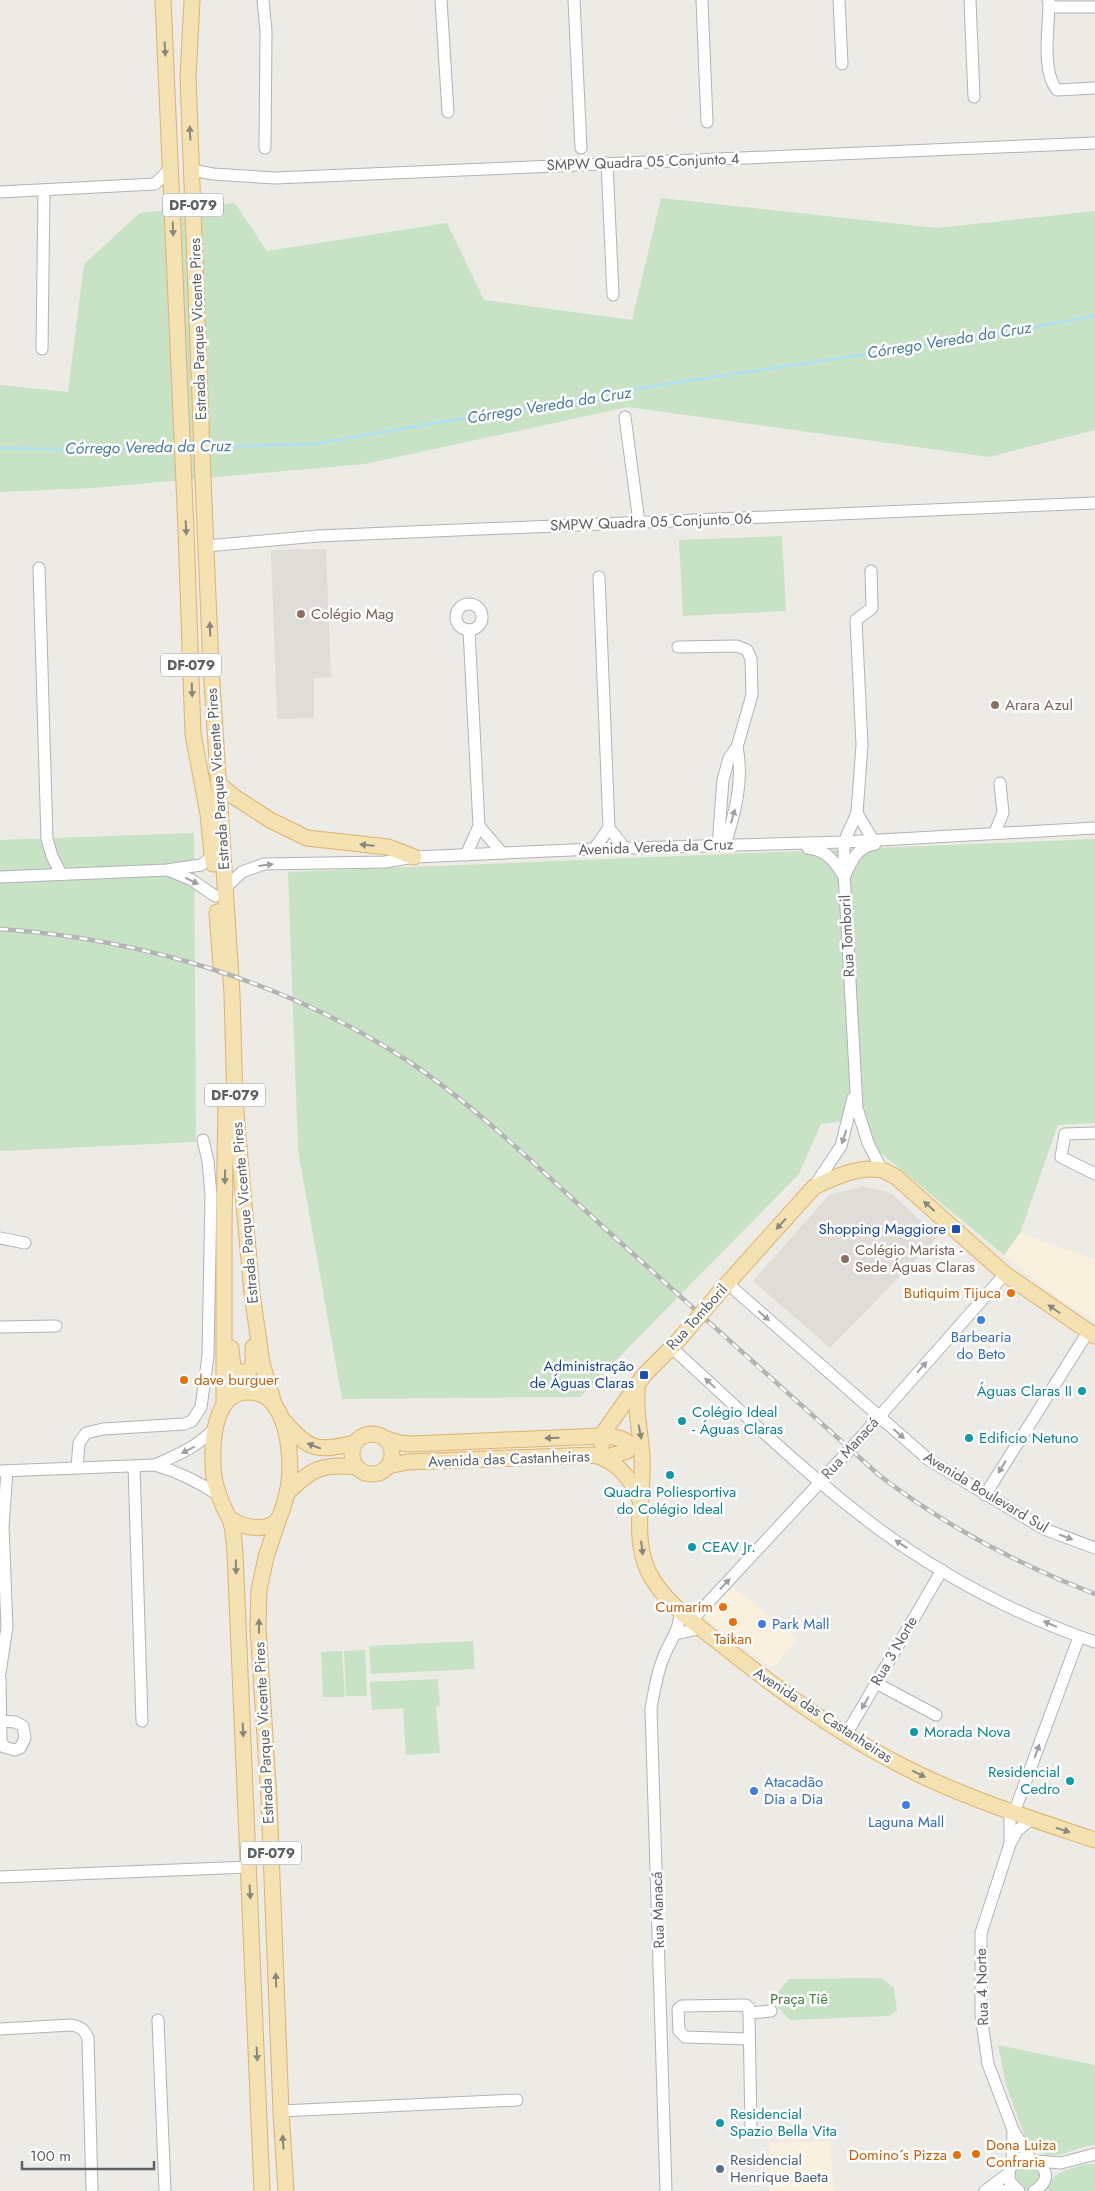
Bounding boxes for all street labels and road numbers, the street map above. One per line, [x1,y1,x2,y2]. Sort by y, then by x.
street label: SMPW Quadra 05 Conjunto 4 [546,148,740,176]
road number: DF-079 [163,194,223,216]
street label: Estrada Parque Vicente Pires [184,238,212,420]
street label: SMPW Quadra 05 Conjunto 06 [550,507,752,537]
road number: DF-079 [161,654,221,676]
street label: Estrada Parque Vicente Pires [201,687,235,871]
street label: Avenida Vereda da Cruz [578,833,734,861]
street label: Rua Tomboril [834,894,860,978]
road number: DF-079 [205,1084,265,1106]
street label: Estrada Parque Vicente Pires [226,1121,264,1305]
street label: Rua Tomboril [661,1279,733,1355]
street label: Rua Manacá [816,1412,884,1484]
street label: Avenida das Castanheiras [428,1445,590,1473]
street label: Avenida Boulevard Sul [919,1446,1053,1538]
street label: Rua 3 Norte [865,1612,923,1690]
street label: Estrada Parque Vicente Pires [248,1641,280,1825]
street label: Avenida das Castanheiras [749,1662,897,1768]
road number: DF-079 [241,1842,301,1865]
street label: Rua Manacá [646,1871,670,1949]
street label: Rua 4 Norte [970,1948,994,2026]

